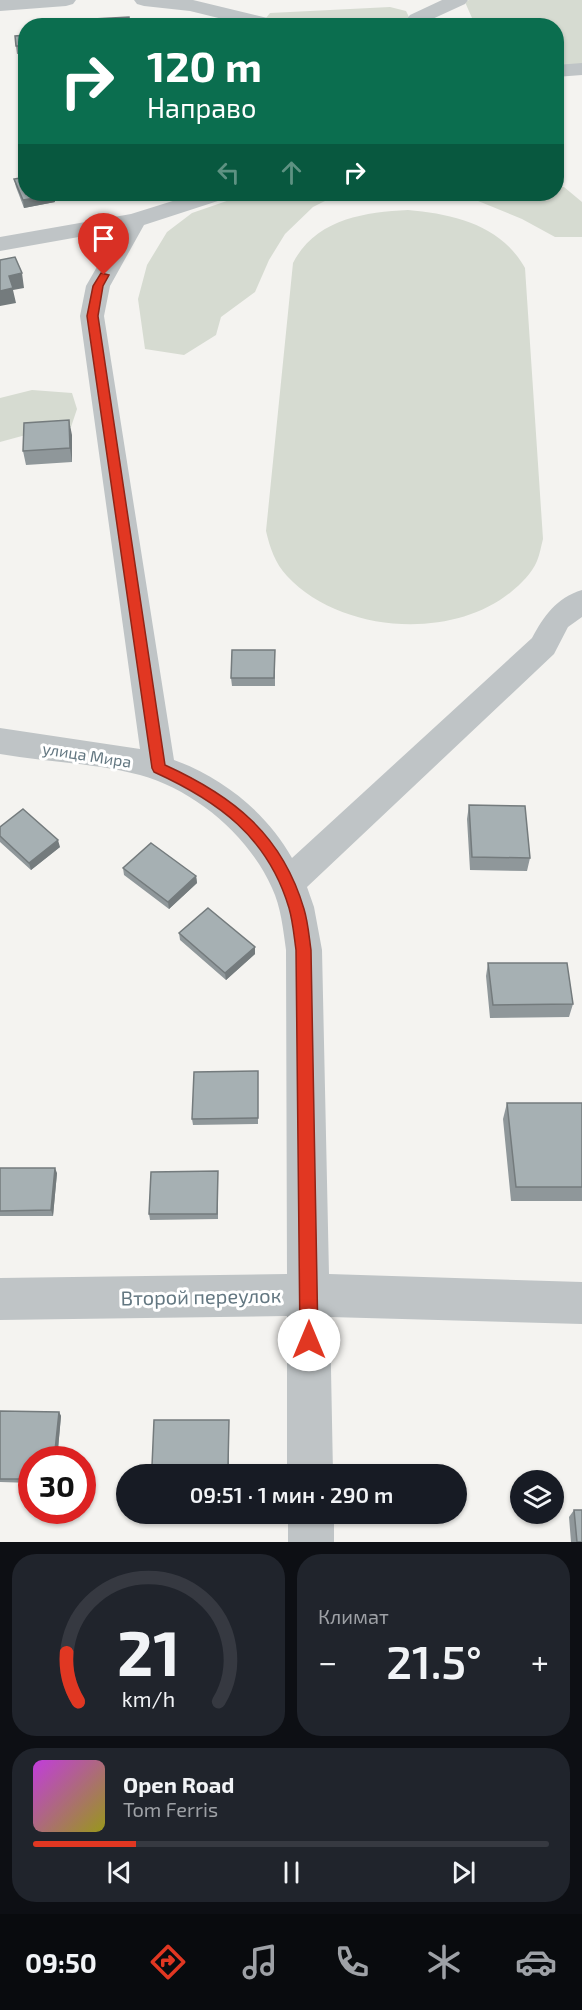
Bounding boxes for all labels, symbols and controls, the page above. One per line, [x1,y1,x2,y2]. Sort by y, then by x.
text: 120 m [147,40,262,90]
icon: right [48,42,126,120]
text: Направо [147,91,256,123]
icon: left [212,156,245,189]
icon: ahead [275,156,308,189]
icon: right [338,156,371,189]
pin [78,213,129,275]
icon: arrive [87,222,120,255]
street label: улица Мира [41,738,133,772]
street label: Второй переулок [120,1283,282,1310]
position arrow [277,1308,341,1372]
speed limit sign: 30 [18,1446,96,1524]
map controls [510,1470,564,1524]
button: layers [510,1470,564,1524]
text: 09:51 · 1 мин · 290 m [190,1481,393,1507]
text: Климат [318,1604,389,1628]
text: 21 [117,1614,180,1689]
text: 21.5° [386,1634,482,1688]
text: − [318,1641,337,1681]
text: + [531,1641,549,1681]
text: km/h [122,1686,175,1711]
text: Open Road [123,1771,235,1797]
text: Tom Ferris [123,1797,218,1821]
icon: previous [103,1856,136,1889]
icon: pause [275,1856,308,1889]
icon: next [447,1856,480,1889]
icon: directions [147,1941,189,1983]
icon: music [239,1941,281,1983]
icon: phone [331,1941,373,1983]
icon: climate [423,1941,465,1983]
icon: car [515,1941,557,1983]
text: 09:50 [25,1946,97,1978]

